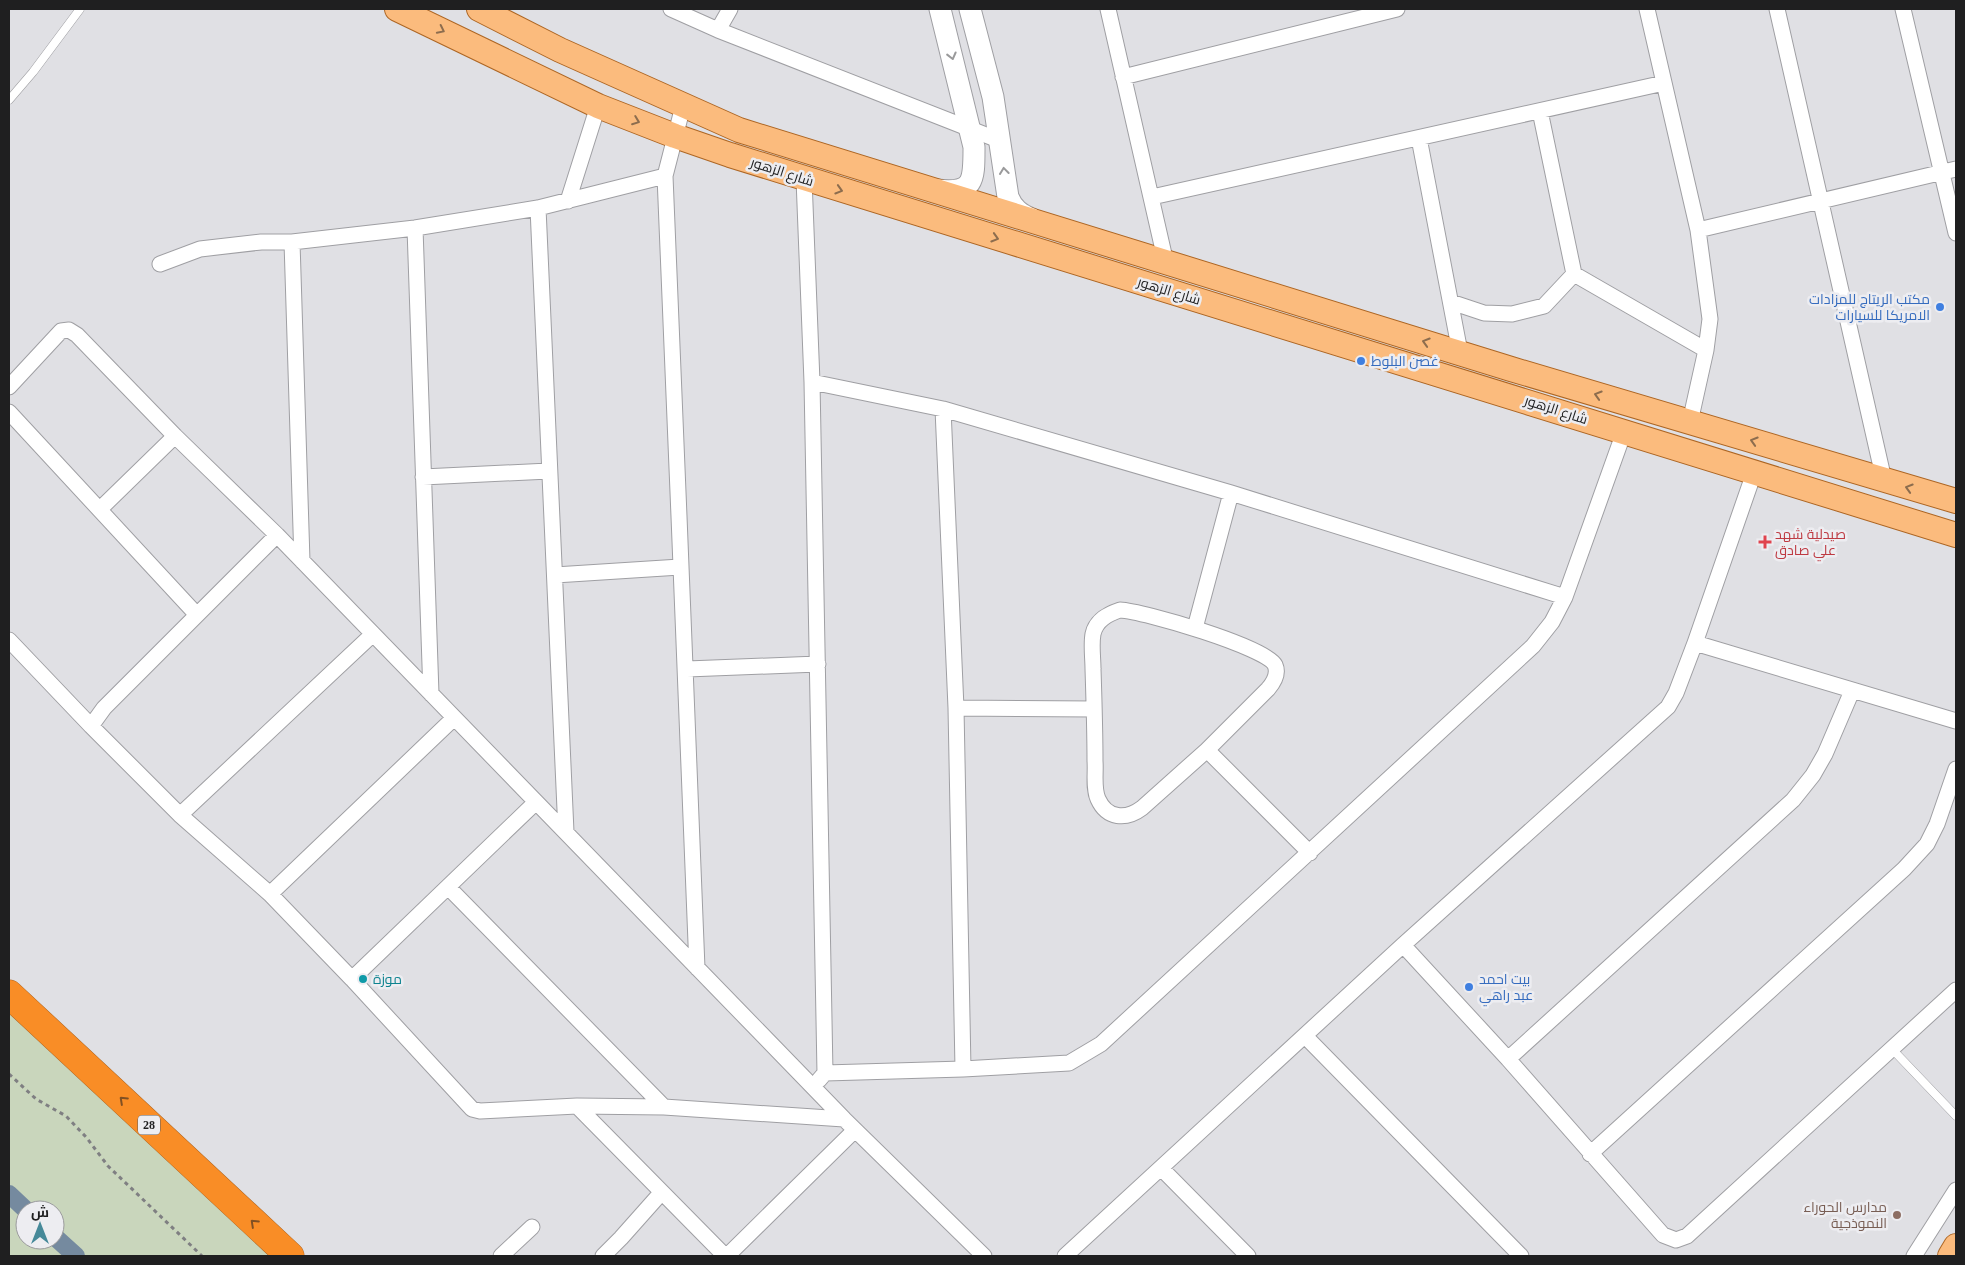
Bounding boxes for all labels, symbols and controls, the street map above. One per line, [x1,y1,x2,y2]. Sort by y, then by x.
one-way arrow [436,24,445,34]
one-way arrow [946,52,957,61]
one-way arrow [631,115,640,125]
street label: شارع الزهور [747,154,815,190]
one-way arrow [999,166,1010,174]
one-way arrow [835,184,843,194]
one-way arrow [990,232,998,242]
street label: شارع الزهور [1134,274,1202,309]
place label: مكتب الريتاج للمزادات الامريكا للسيارات [1809,292,1930,323]
marker: مكتب الريتاج للمزادات الامريكا للسيارات [1934,301,1946,313]
one-way arrow [1422,337,1431,347]
place label: غصن البلوط [1371,354,1439,369]
marker: غصن البلوط [1355,355,1367,367]
one-way arrow [1594,390,1603,400]
street label: شارع الزهور [1521,392,1589,428]
one-way arrow [1750,437,1758,447]
one-way arrow [1906,483,1914,493]
place label: صيدلية شهد علي صادق [1775,527,1846,562]
marker: صيدلية شهد علي صادق [1759,536,1771,548]
place label: موزة [373,972,402,987]
place label: بيت احمد عبد راهي [1479,972,1533,1007]
marker: موزة [357,973,369,985]
marker: بيت احمد عبد راهي [1463,981,1475,993]
one-way arrow [119,1097,128,1106]
road number: 28 [138,1116,160,1134]
north arrow [15,1200,65,1250]
place label: مدارس الحوراء النموذجية [1803,1200,1887,1231]
text: ش [31,1204,49,1221]
marker: مدارس الحوراء النموذجية [1891,1209,1903,1221]
one-way arrow [251,1220,260,1229]

